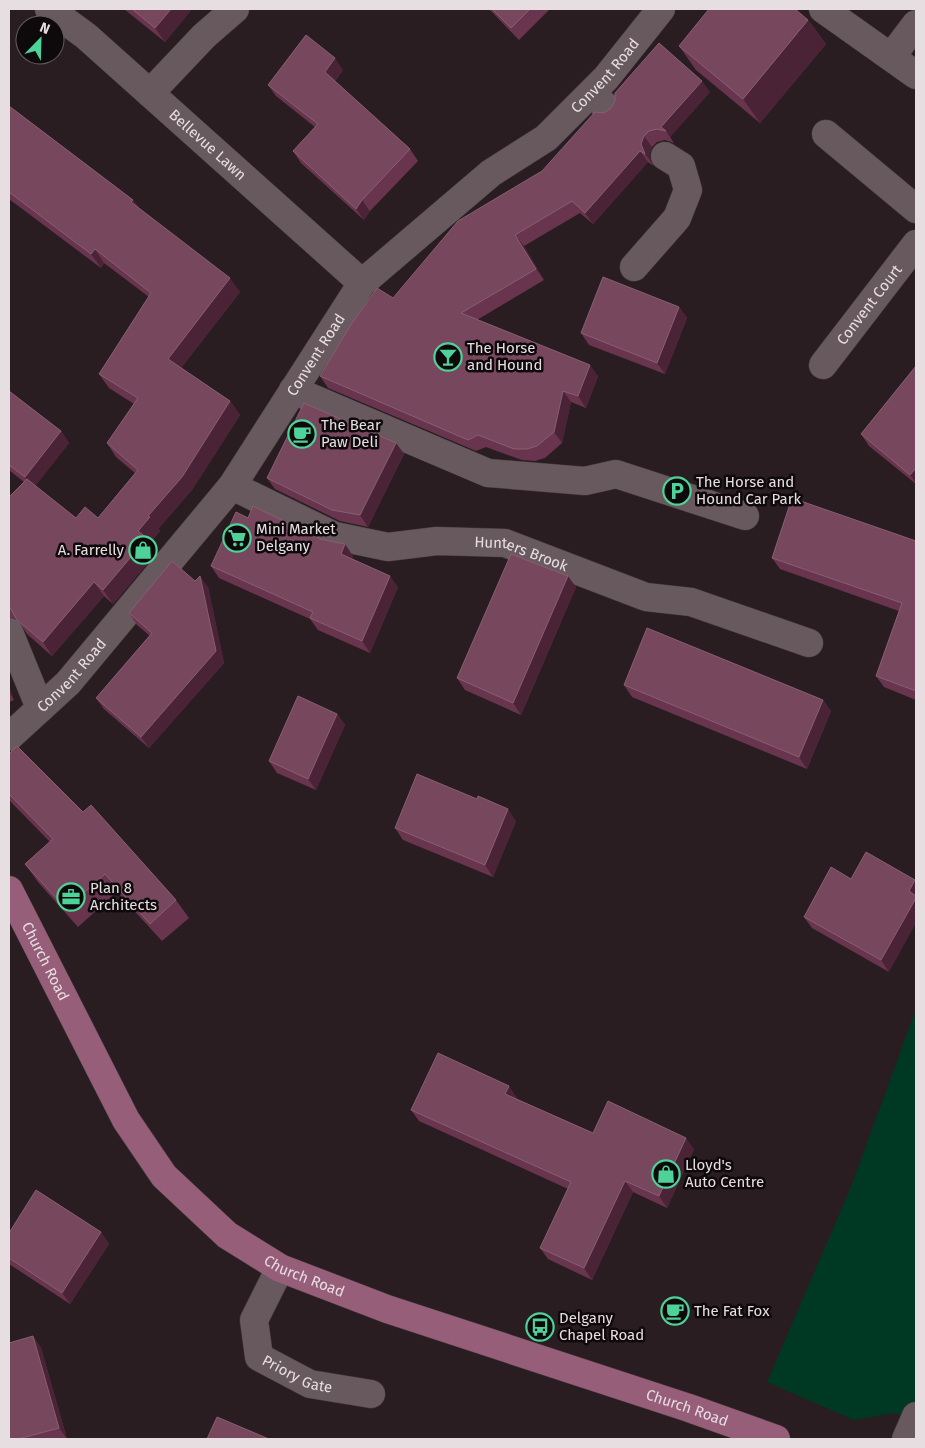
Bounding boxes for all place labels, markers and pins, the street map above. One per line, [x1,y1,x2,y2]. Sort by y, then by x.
place label: The Horse and Hound [467,339,542,374]
bar icon: The Horse and Hound [433,342,463,372]
place label: The Bear Paw Deli [321,416,381,451]
cafe icon: The Bear Paw Deli [287,419,317,449]
place label: The Horse and Hound Car Park [696,473,801,508]
parking icon: The Horse and Hound Car Park [662,476,692,506]
place label: Mini Market Delgany [256,520,336,555]
supermarket icon: Mini Market Delgany [222,523,252,553]
shop icon: A. Farrelly [128,535,158,565]
place label: A. Farrelly [58,541,125,559]
place label: Plan 8 Architects [90,879,157,914]
office icon: Plan 8 Architects [56,882,86,912]
place label: Lloyd's Auto Centre [685,1156,764,1191]
shop icon: Lloyd's Auto Centre [651,1159,681,1189]
cafe icon: The Fat Fox [660,1296,690,1326]
place label: The Fat Fox [694,1302,770,1320]
place label: Delgany Chapel Road [559,1309,644,1344]
bus stop icon: Delgany Chapel Road [525,1312,555,1342]

